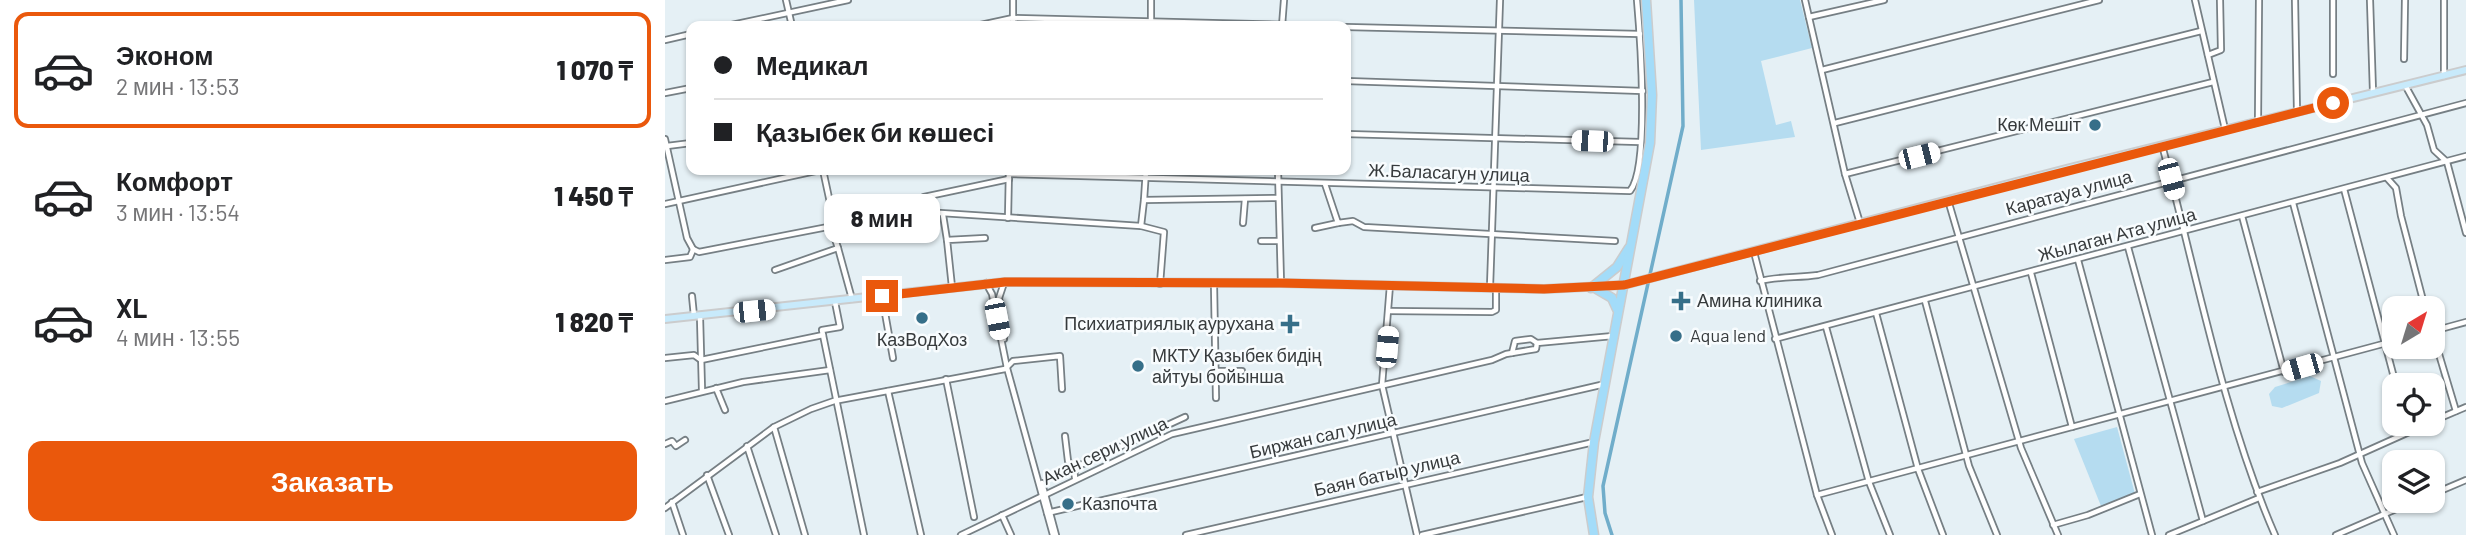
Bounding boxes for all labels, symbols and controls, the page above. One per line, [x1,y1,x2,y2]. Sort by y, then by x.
icon: car [32,39,95,102]
text: Эконом [116,39,214,70]
text: Медикал [756,49,869,80]
text: 1 070 ₸ [556,54,633,85]
text: 2 мин · 13:53 [116,72,240,100]
route start [2317,87,2349,119]
place label: Көк Мешіт [1997,113,2081,135]
text: Қазыбек би көшесі [756,116,994,147]
marker: Көк Мешіт [2087,117,2103,133]
car [1571,130,1614,152]
car [1897,141,1942,171]
car [2156,156,2187,202]
street label: Ж.Баласагун улица [1368,158,1531,186]
street label: Каратауа улица [2003,164,2135,219]
icon: car [32,165,95,228]
text: Комфорт [116,165,233,196]
text: 1 450 ₸ [554,180,633,211]
callout: 8 мин [824,194,940,244]
text: 3 мин · 13:54 [116,198,240,226]
street label: Жылаган Ата улица [2035,202,2199,266]
text: 8 мин [851,204,913,232]
route end [866,280,898,312]
place label: Амина клиника [1697,289,1823,311]
icon: car [32,291,95,354]
marker: Амина клиника [1671,291,1691,311]
text: XL [116,292,147,323]
car [983,296,1012,342]
north arrow [2382,296,2445,359]
map controls [2382,296,2445,513]
car [733,298,776,324]
text: 1 820 ₸ [555,306,633,337]
marker: КазВодХоз [914,310,930,326]
place label: Психиатриялық аурухана [1064,312,1275,334]
marker: Психиатриялық аурухана [1280,314,1300,334]
text: 4 мин · 13:55 [116,323,240,351]
place label: Aqua lend [1690,324,1766,346]
car [1375,325,1400,369]
place label: КазВодХоз [877,328,967,350]
marker: Aqua lend [1668,328,1684,344]
place label: МКТУ Қазыбек бидің айтуы бойынша [1152,344,1321,387]
car [2279,351,2326,383]
marker: МКТУ Қазыбек бидің айтуы бойынша [1130,358,1146,374]
button: locate [2382,373,2445,436]
street label: Биржан сал улица [1247,407,1399,463]
street label: Акан сери улица [1038,411,1172,489]
button: Заказать [28,441,637,521]
street label: Баян батыр улица [1312,445,1463,500]
button: layers [2382,450,2445,513]
place label: Казпочта [1082,492,1158,514]
marker: Казпочта [1060,496,1076,512]

